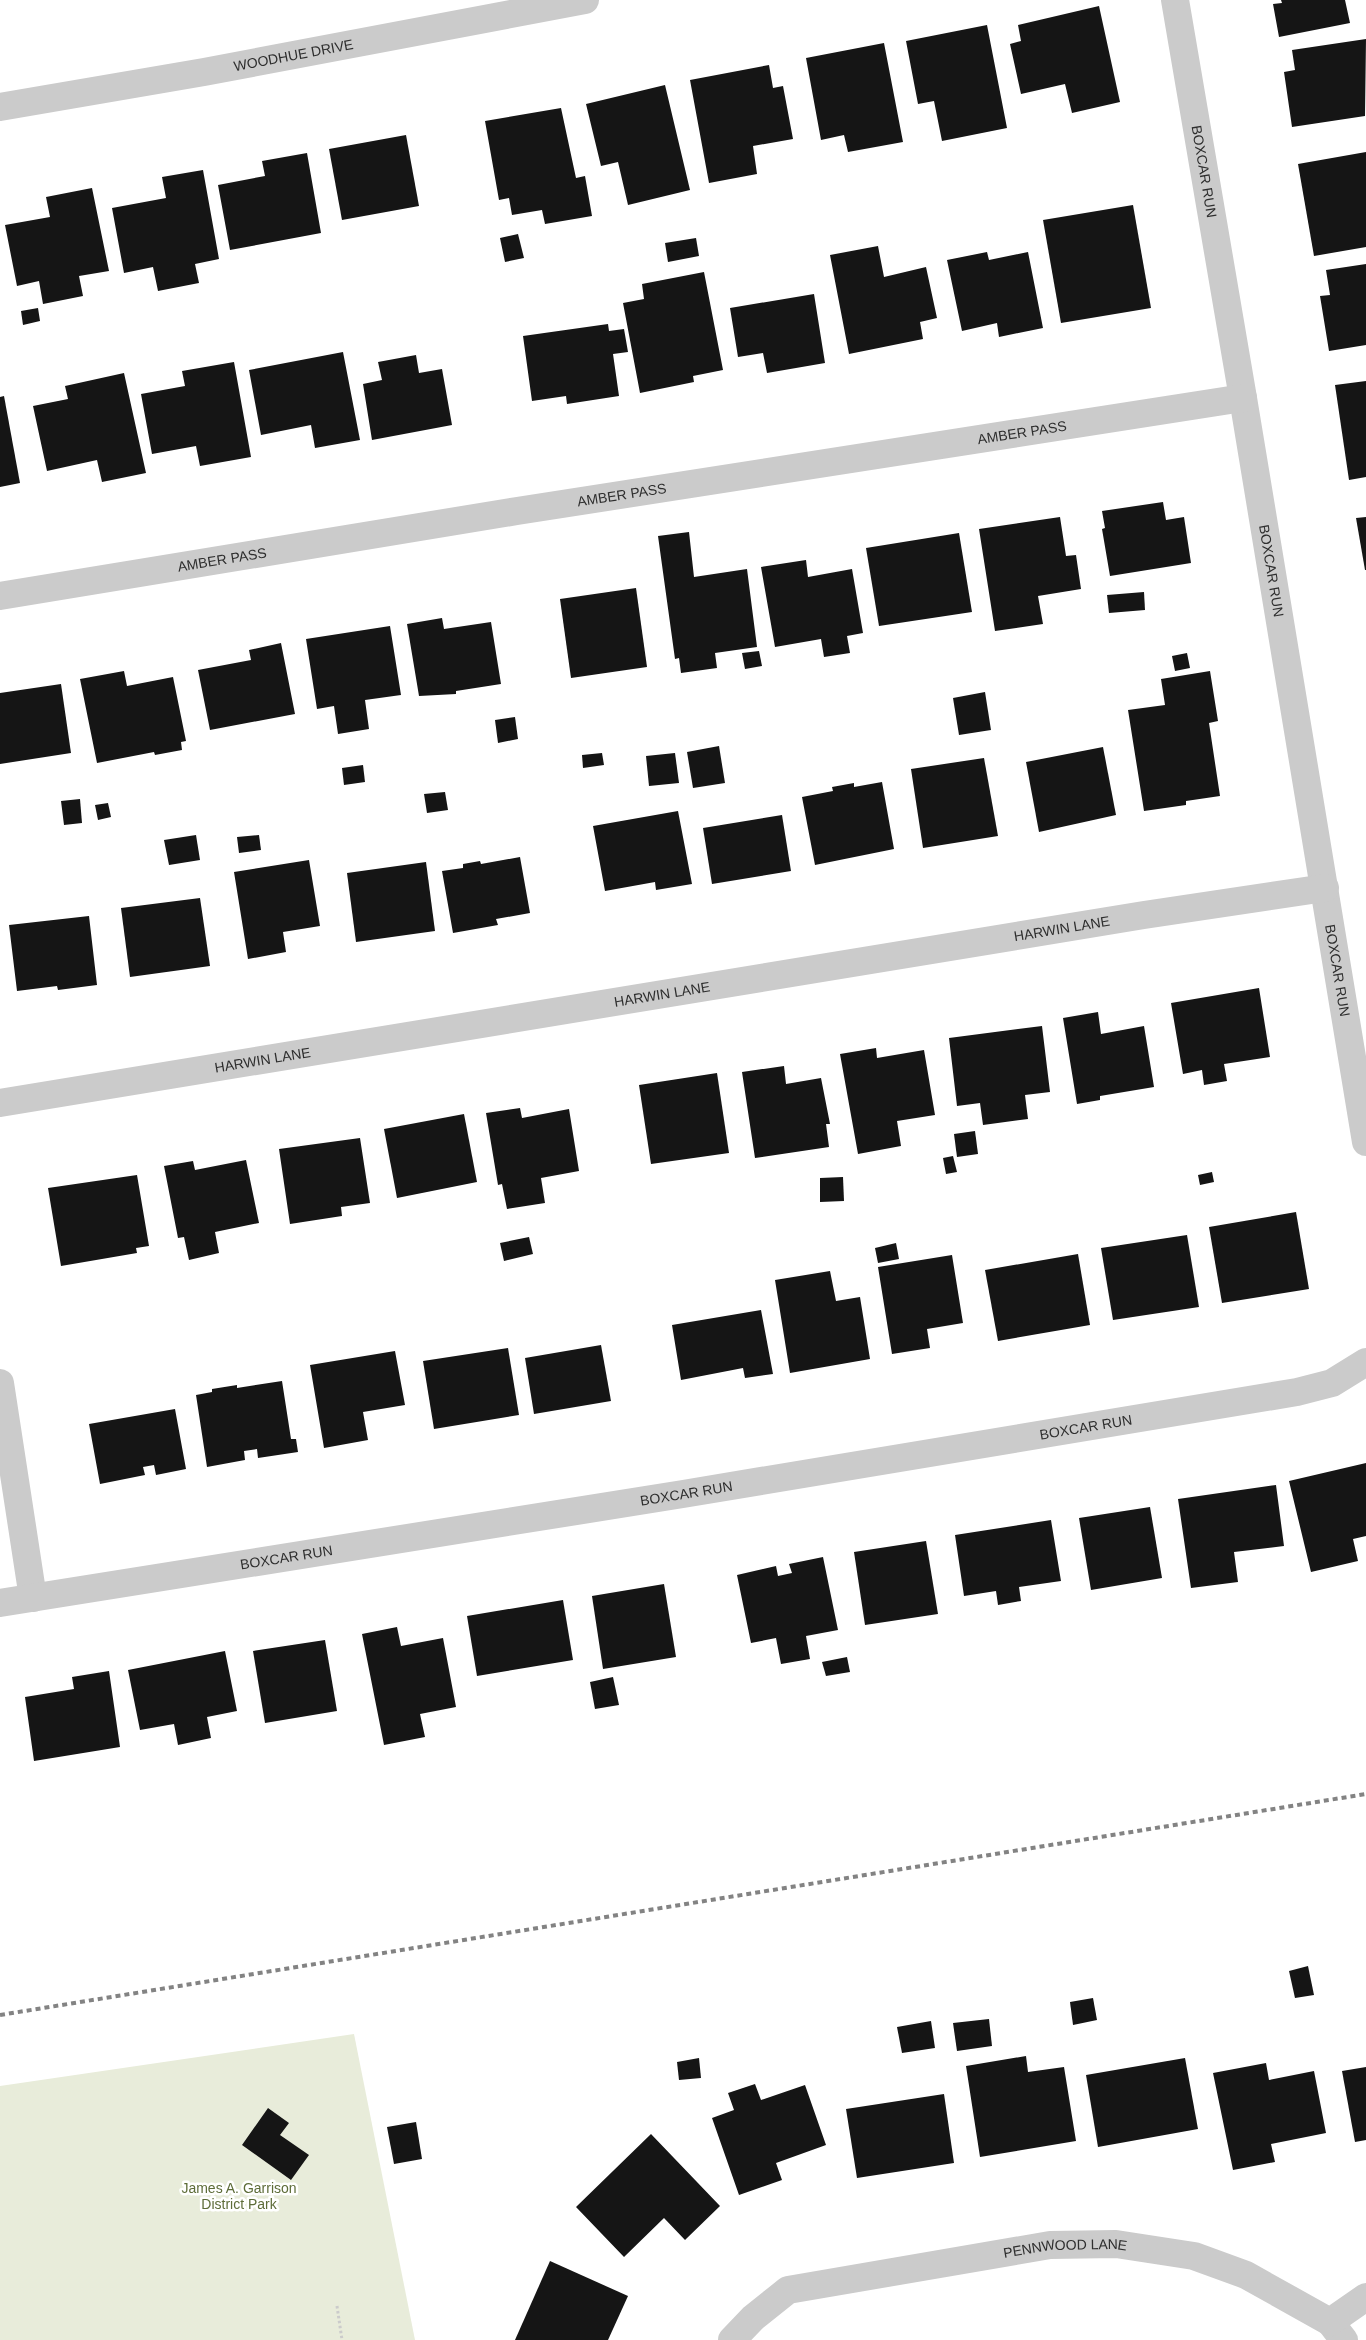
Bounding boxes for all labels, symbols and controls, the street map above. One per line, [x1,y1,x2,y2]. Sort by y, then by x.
street label: WOODHUE DRIVE [232,36,355,74]
street label: BOXCAR RUN [1189,124,1220,219]
street label: AMBER PASS [976,418,1068,447]
street label: AMBER PASS [576,480,668,510]
street label: BOXCAR RUN [1256,523,1287,618]
street label: AMBER PASS [176,544,268,575]
street label: HARWIN LANE [1013,913,1111,944]
street label: BOXCAR RUN [1322,923,1353,1018]
street label: HARWIN LANE [613,978,711,1010]
street label: HARWIN LANE [213,1044,312,1076]
street label: BOXCAR RUN [1038,1412,1133,1443]
street label: BOXCAR RUN [639,1478,734,1509]
street label: BOXCAR RUN [239,1542,334,1573]
park label: James A. Garrison District Park [181,2180,297,2212]
street label: PENNWOOD LANE [1002,2236,1128,2261]

